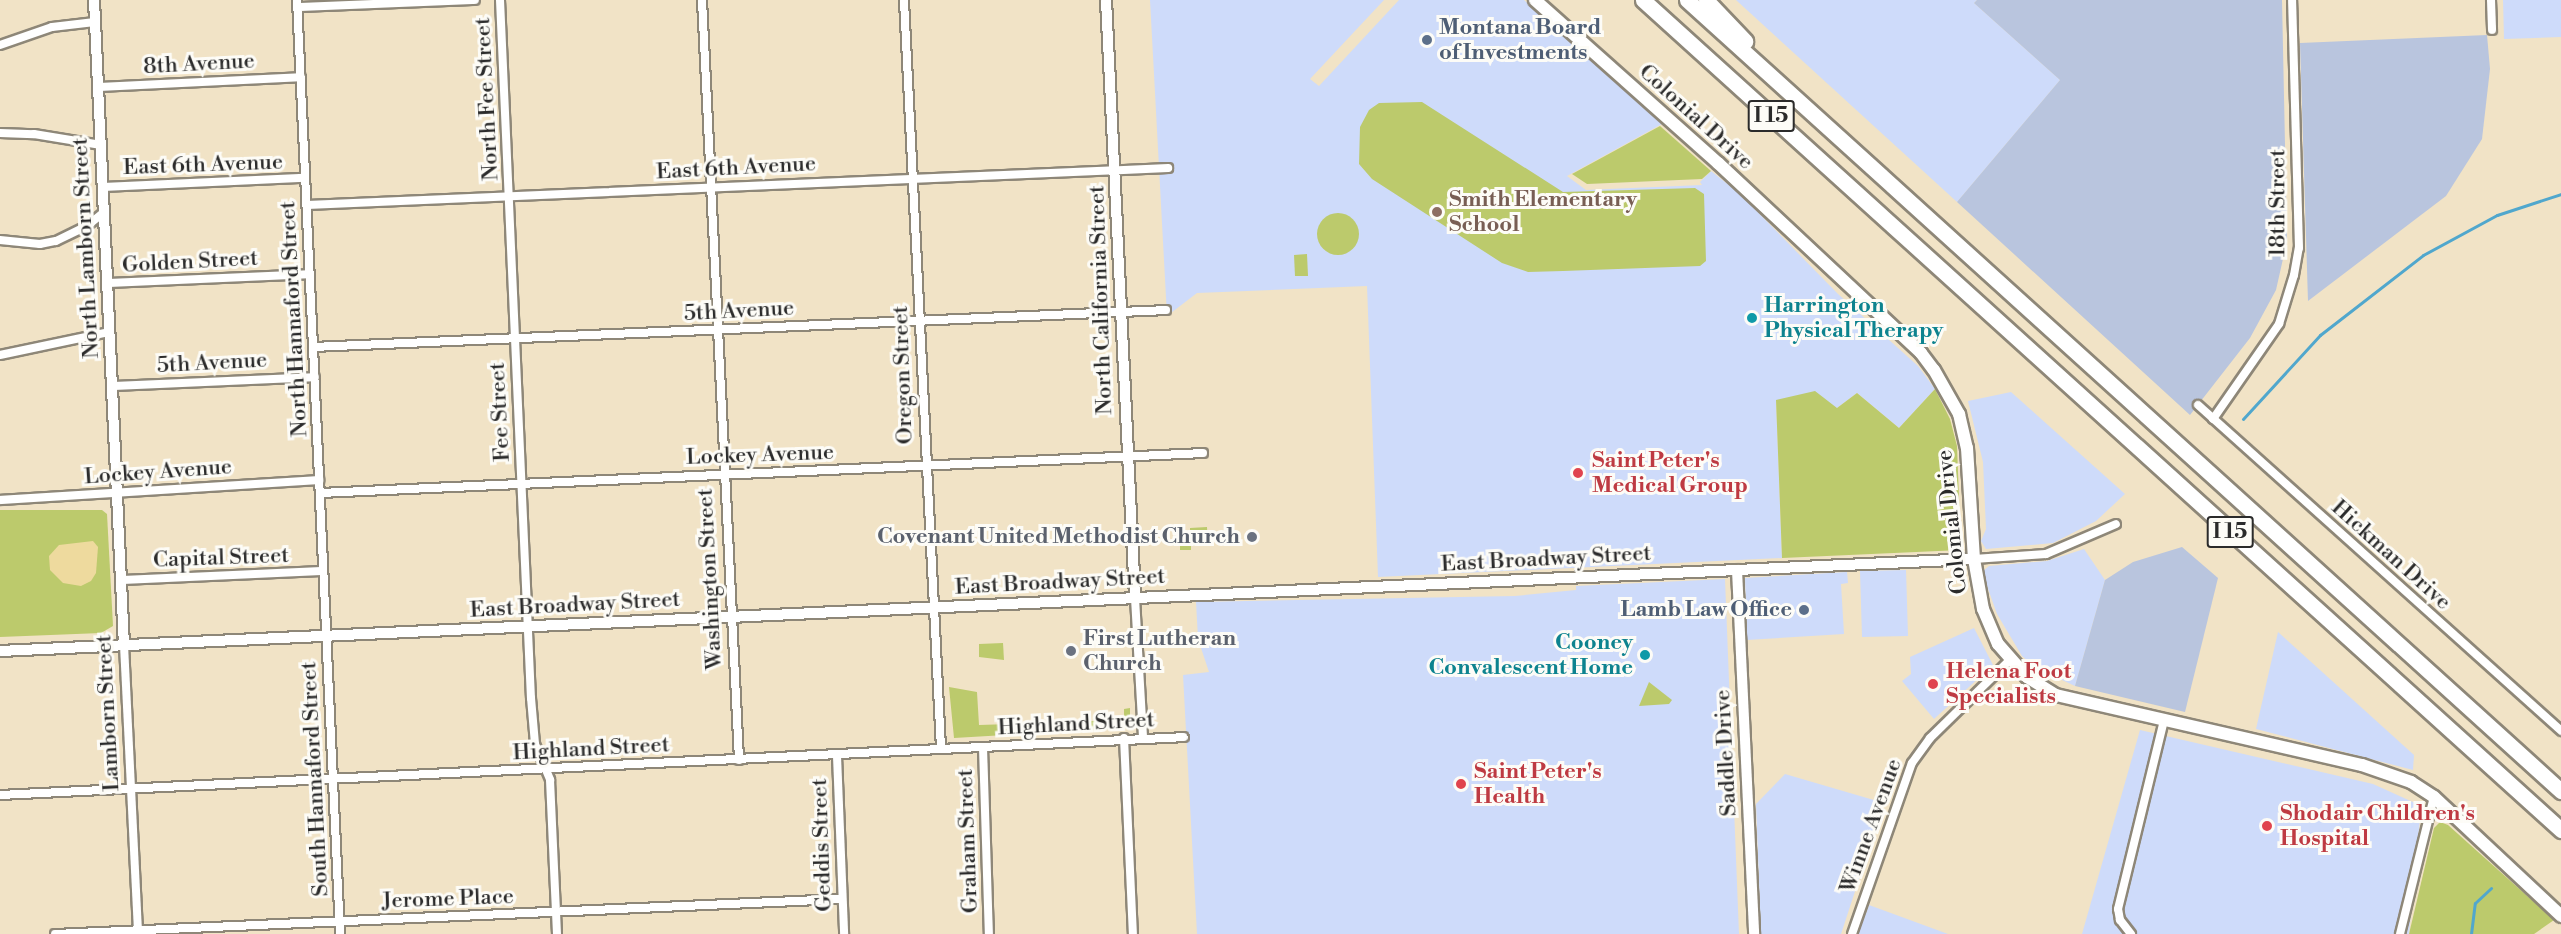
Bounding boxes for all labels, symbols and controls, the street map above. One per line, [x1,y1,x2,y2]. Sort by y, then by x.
place label: Montana Board of Investments [1439,14,1601,66]
street label: North Fee Street [470,17,504,181]
marker: Montana Board of Investments [1420,33,1434,47]
street label: 8th Avenue [143,48,255,80]
street label: Colonial Drive [1633,59,1759,175]
road number: I 15 [1747,98,1795,134]
street label: North Lamborn Street [67,137,105,359]
street label: East 6th Avenue [123,149,283,181]
street label: 18th Street [2265,149,2291,257]
street label: East 6th Avenue [655,151,817,185]
street label: North California Street [1084,185,1118,415]
place label: Smith Elementary School [1449,186,1637,237]
street label: North Hannaford Street [275,200,313,438]
marker: Smith Elementary School [1430,205,1444,219]
street label: Golden Street [121,245,259,279]
place label: Harrington Physical Therapy [1764,292,1943,344]
street label: 5th Avenue [683,295,795,327]
street label: Oregon Street [887,305,919,445]
marker: Harrington Physical Therapy [1745,311,1759,325]
street label: 5th Avenue [156,347,268,379]
street label: Fee Street [484,362,516,462]
street label: Lockey Avenue [686,439,834,471]
place label: Saint Peter's Medical Group [1592,447,1748,499]
street label: Colonial Drive [1931,449,1973,595]
street label: Lockey Avenue [83,454,233,490]
marker: Saint Peter's Medical Group [1569,464,1587,482]
street label: Washington Street [692,488,728,670]
street label: Hickman Drive [2326,494,2456,616]
road number: I 15 [2206,514,2254,550]
place label: Covenant United Methodist Church [877,524,1240,550]
marker: Covenant United Methodist Church [1245,530,1259,544]
street label: East Broadway Street [1440,540,1652,578]
street label: Capital Street [153,542,289,574]
street label: East Broadway Street [954,563,1166,601]
street label: East Broadway Street [469,586,681,624]
place label: Lamb Law Office [1620,597,1792,623]
marker: Lamb Law Office [1797,603,1811,617]
place label: First Lutheran Church [1083,625,1236,676]
place label: Cooney Convalescent Home [1428,629,1633,680]
street label: Lamborn Street [91,634,125,792]
marker: First Lutheran Church [1064,644,1078,658]
marker: Cooney Convalescent Home [1638,648,1652,662]
place label: Helena Foot Specialists [1946,658,2071,710]
street label: South Hannaford Street [296,661,334,897]
marker: Helena Foot Specialists [1924,675,1942,693]
street label: Saddle Drive [1709,689,1743,817]
street label: Highland Street [997,707,1155,741]
street label: Highland Street [512,732,670,766]
street label: Winne Avenue [1835,755,1907,897]
place label: Saint Peter's Health [1474,758,1602,810]
street label: Graham Street [952,768,984,914]
marker: Saint Peter's Health [1452,775,1470,793]
street label: Geddis Street [806,778,838,912]
place label: Shodair Children's Hospital [2280,800,2475,852]
marker: Shodair Children's Hospital [2258,817,2276,835]
street label: Jerome Place [382,884,514,914]

